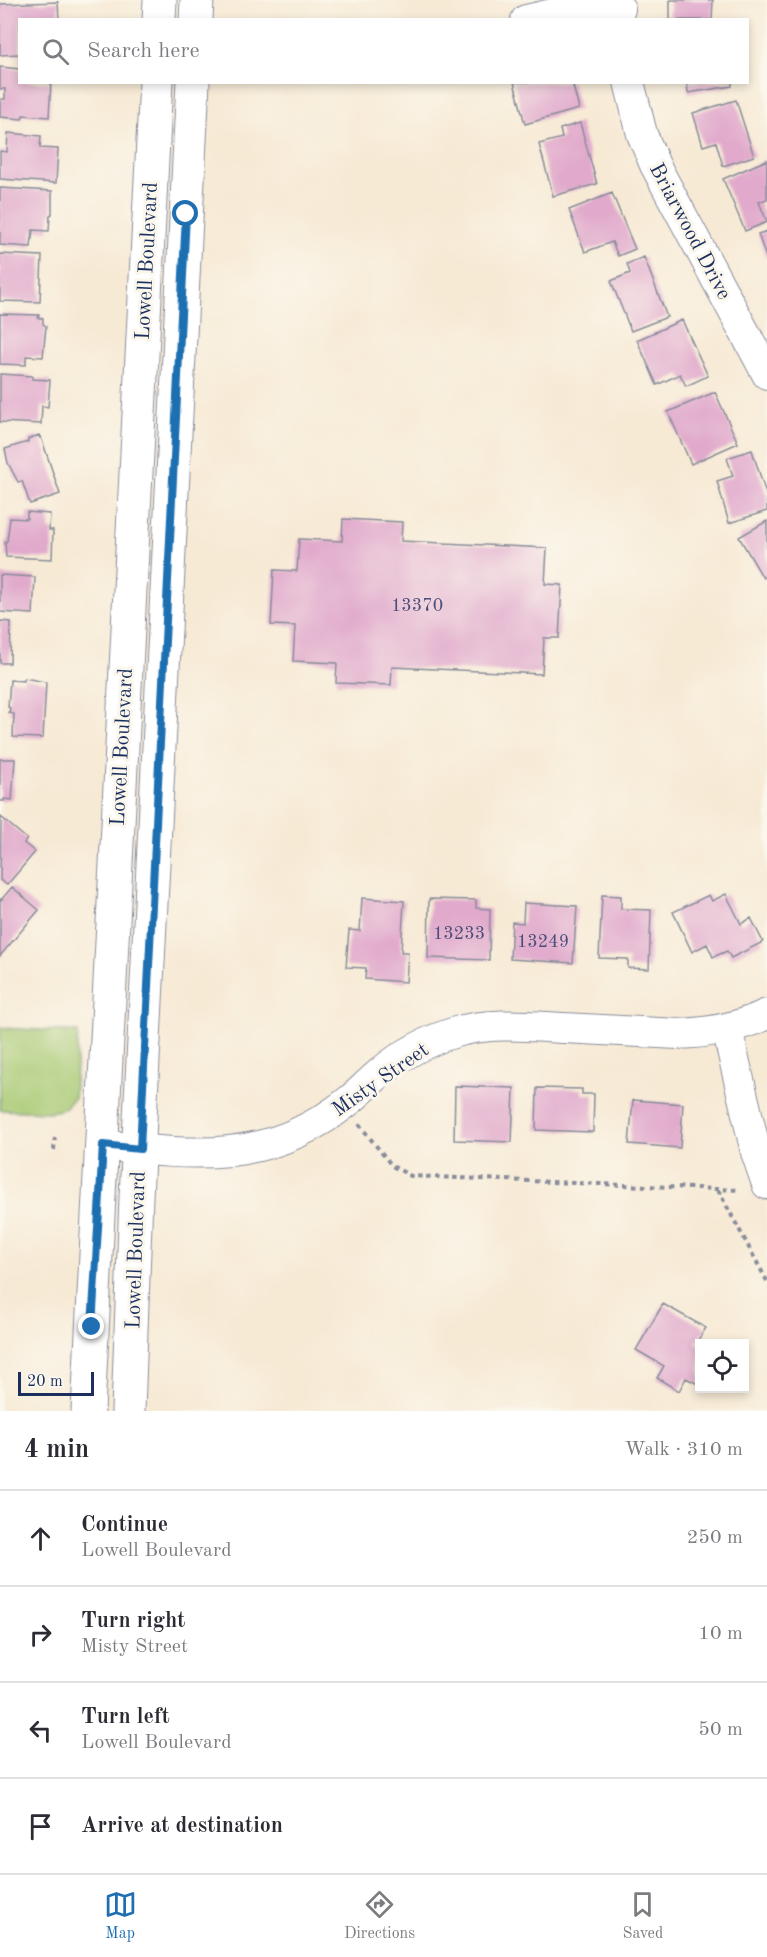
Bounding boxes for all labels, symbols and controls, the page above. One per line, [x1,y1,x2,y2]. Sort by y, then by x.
search box [18,18,749,84]
icon: search [39,35,72,68]
text: Search here [87,40,200,62]
street label: Briarwood Drive [645,160,734,303]
street label: Lowell Boulevard [133,182,162,341]
route start [172,200,198,226]
house number: 13370 [391,597,443,615]
street label: Lowell Boulevard [108,668,137,827]
house number: 13233 [433,925,485,943]
house number: 13249 [517,933,569,951]
street label: Misty Street [329,1039,433,1121]
street label: Lowell Boulevard [123,1171,150,1329]
route end [78,1313,104,1339]
map controls [695,1339,749,1393]
button: locate [695,1339,749,1393]
scale bar [18,1369,94,1396]
text: 20 m [27,1374,63,1390]
text: 4 min [24,1437,89,1463]
text: Walk · 310 m [624,1440,743,1460]
text: Continue [81,1514,168,1536]
icon: ahead [24,1522,57,1555]
text: 250 m [687,1528,743,1548]
text: Lowell Boulevard [81,1541,232,1561]
text: Turn right [81,1610,185,1632]
icon: right [24,1618,57,1651]
text: 10 m [698,1624,743,1644]
text: Misty Street [81,1637,188,1657]
text: Turn left [81,1706,170,1728]
icon: left [24,1714,57,1747]
text: 50 m [698,1720,743,1740]
text: Lowell Boulevard [81,1733,232,1753]
icon: arrive [24,1810,57,1843]
text: Arrive at destination [81,1815,283,1837]
tab: Map [104,1888,137,1944]
tab: Directions [344,1888,415,1944]
tab: Saved [623,1888,663,1944]

